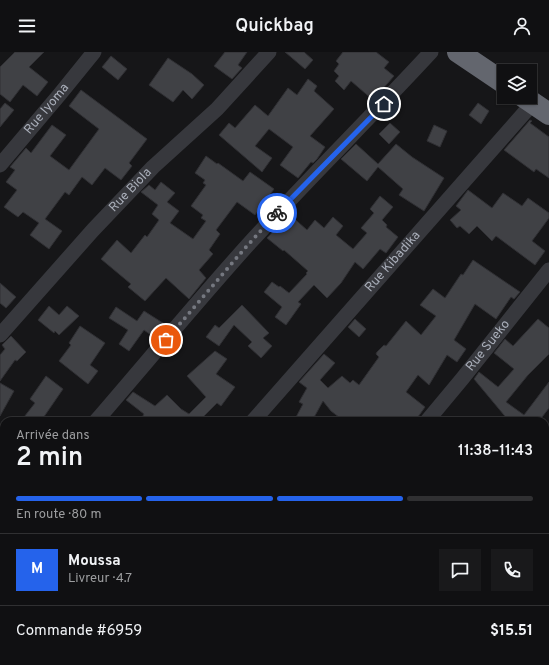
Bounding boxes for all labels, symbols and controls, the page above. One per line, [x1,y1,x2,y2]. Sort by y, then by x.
icon: menu [16,15,38,37]
text: Quickbag [235,15,314,38]
icon: person [511,15,533,37]
map controls [497,64,537,104]
button: layers [497,64,537,104]
street label: Rue Iyoma [21,81,73,138]
pin [367,87,401,121]
icon: home [373,93,395,115]
street label: Rue Biola [106,165,156,216]
courier [257,193,297,233]
icon: bike [266,202,288,224]
street label: Rue Kibadika [362,228,424,296]
street label: Rue Sueko [463,317,514,375]
pin [149,323,183,357]
icon: bag [155,329,177,351]
text: Arrivée dans [16,428,89,444]
text: 2 min [16,442,83,475]
text: 11:38–11:43 [458,442,533,461]
text: En route · 80 m [16,507,102,523]
button: chat [439,549,481,591]
button: phone [491,549,533,591]
text: Moussa [68,552,121,571]
text: M [31,560,43,579]
text: Livreur · 4.7 [68,571,132,587]
text: Commande #6959 [16,622,142,641]
text: $15.51 [490,622,533,641]

